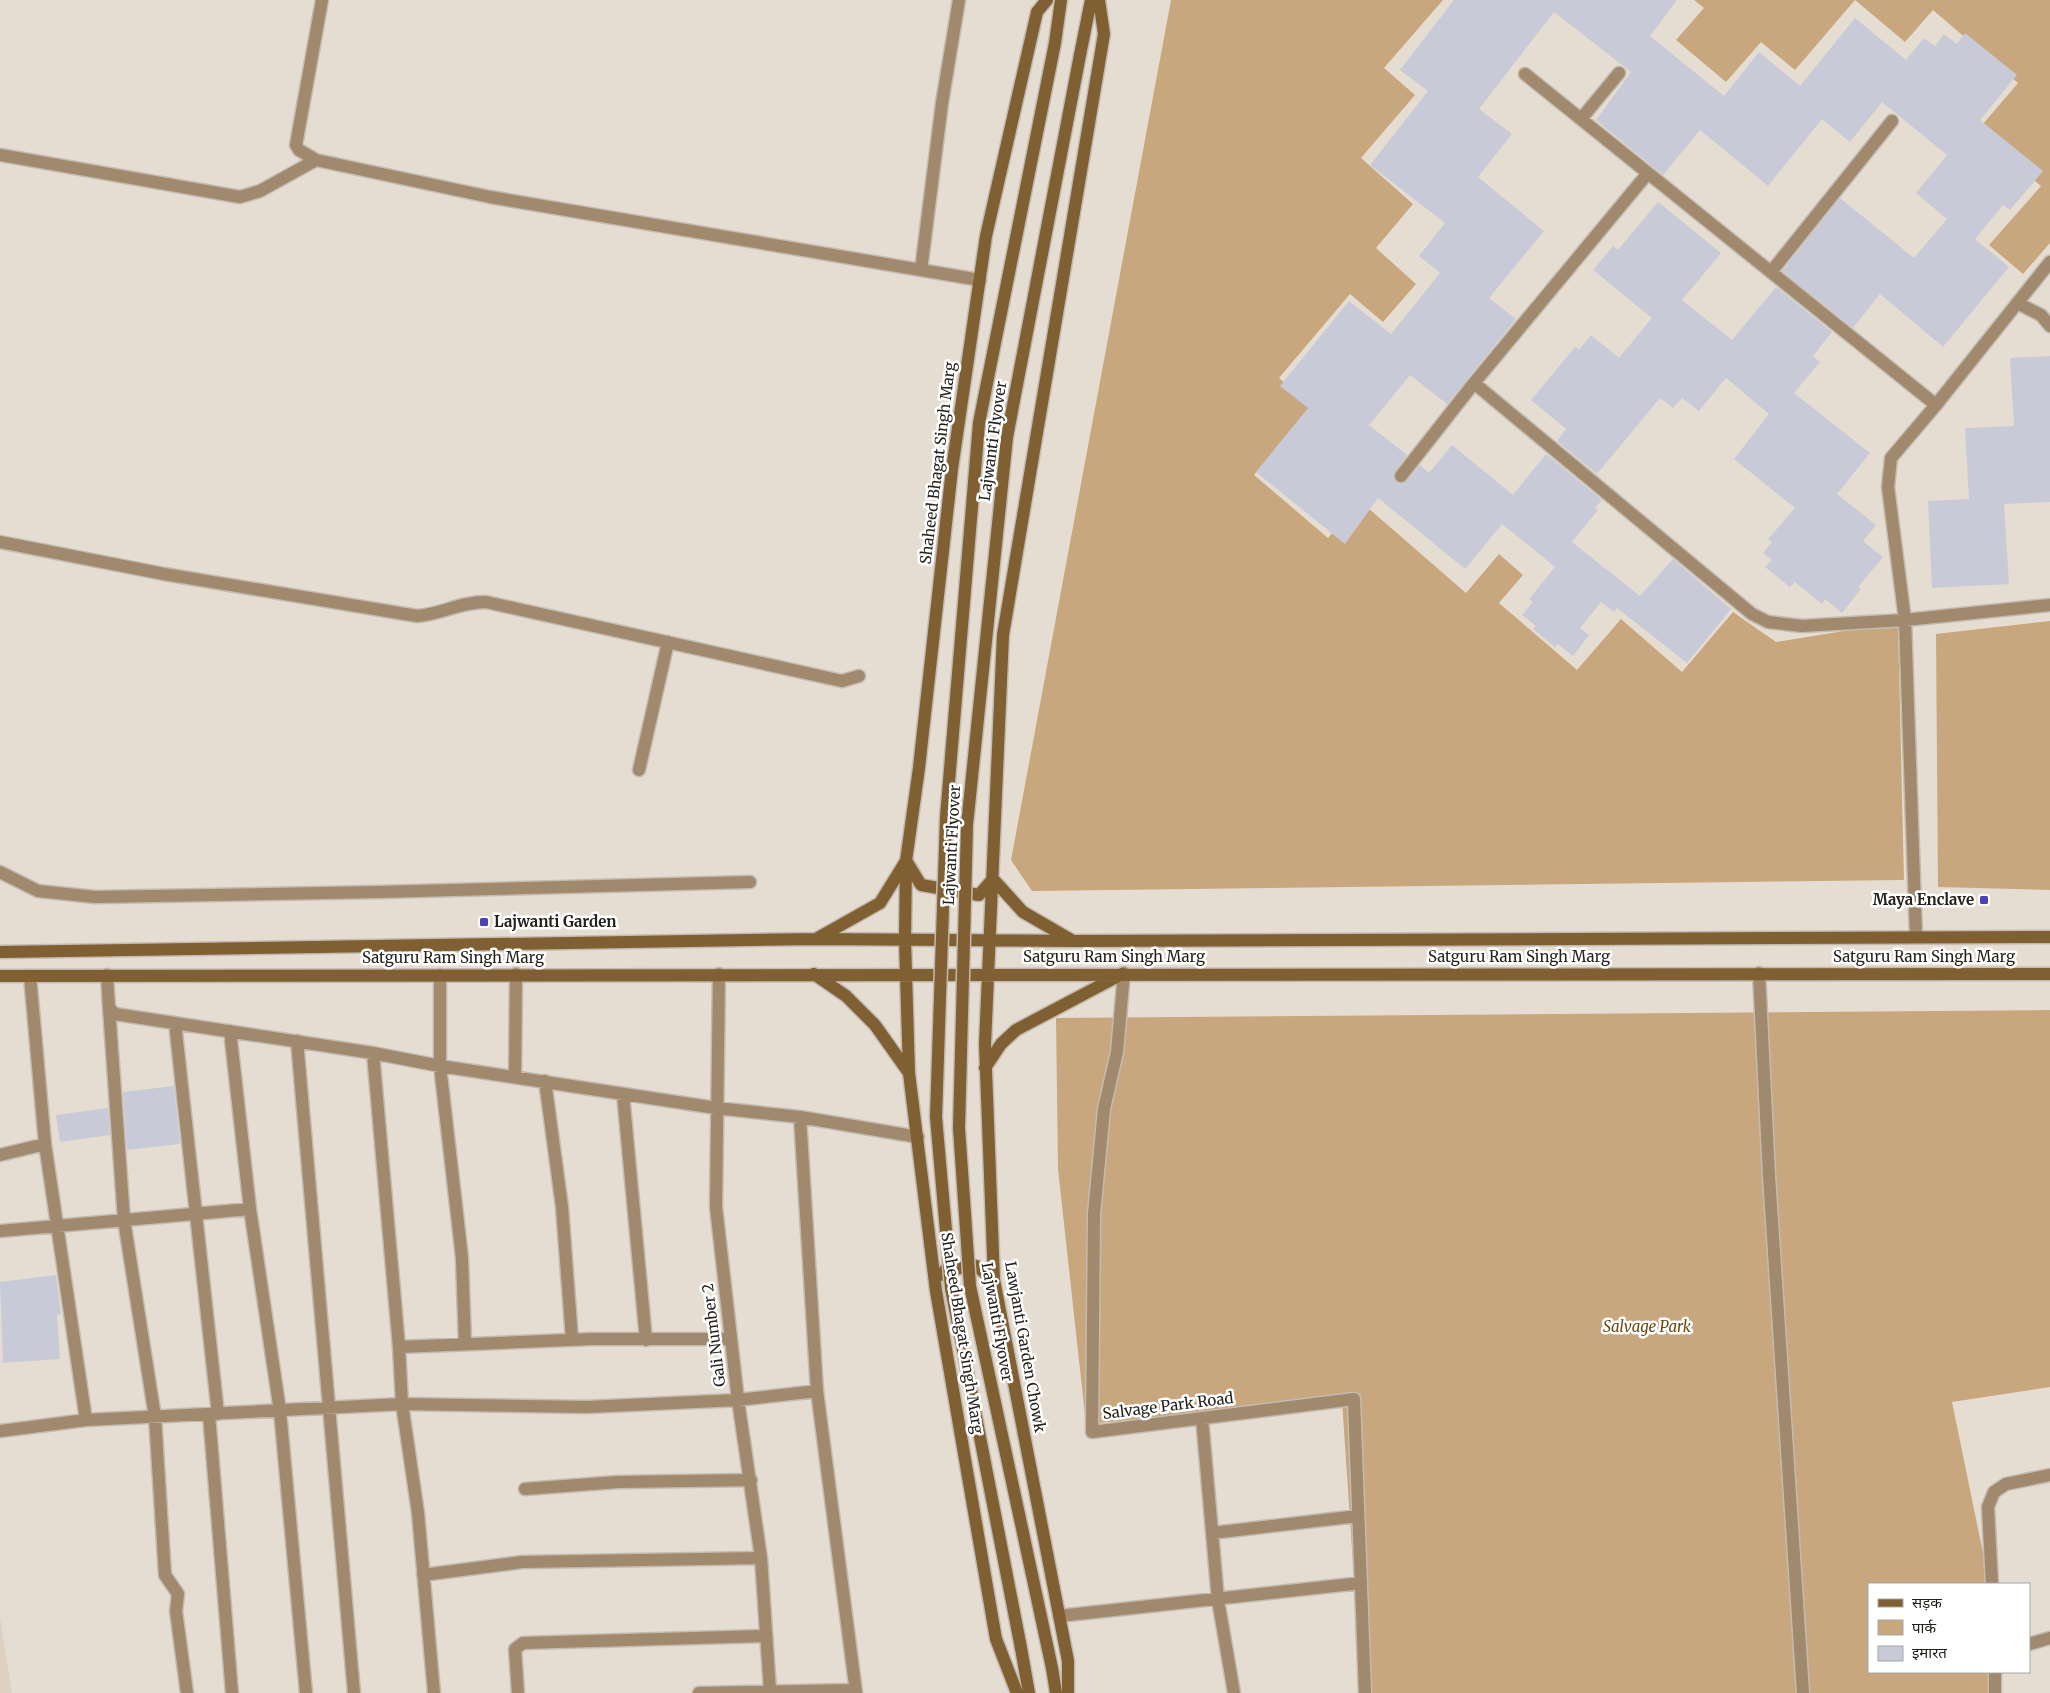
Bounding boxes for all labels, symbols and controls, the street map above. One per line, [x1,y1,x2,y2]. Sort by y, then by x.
street label: Shaheed Bhagat Singh Marg [916,361,959,565]
street label: Lajwanti Flyover [975,380,1010,502]
street label: Lajwanti Flyover [939,784,964,906]
place label: Maya Enclave [1873,890,1974,909]
marker: Maya Enclave [1978,894,1990,906]
place label: Lajwanti Garden [494,912,616,931]
marker: Lajwanti Garden [478,916,490,928]
street label: Satguru Ram Singh Marg [1023,947,1205,966]
street label: Satguru Ram Singh Marg [1428,947,1610,966]
street label: Satguru Ram Singh Marg [1833,947,2015,966]
street label: Satguru Ram Singh Marg [362,948,544,967]
street label: Shaheed Bhagat Singh Marg [937,1231,988,1435]
street label: Lawjanti Garden Chowk [1001,1260,1050,1434]
street label: Lajwanti Flyover [978,1261,1017,1383]
street label: Gali Number 2 [698,1282,729,1388]
park label: Salvage Park [1603,1317,1692,1336]
street label: Salvage Park Road [1101,1388,1235,1423]
legend [1868,1583,2030,1673]
text: सड़क [1912,1593,1942,1612]
text: पार्क [1912,1618,1936,1637]
text: इमारत [1912,1643,1947,1662]

